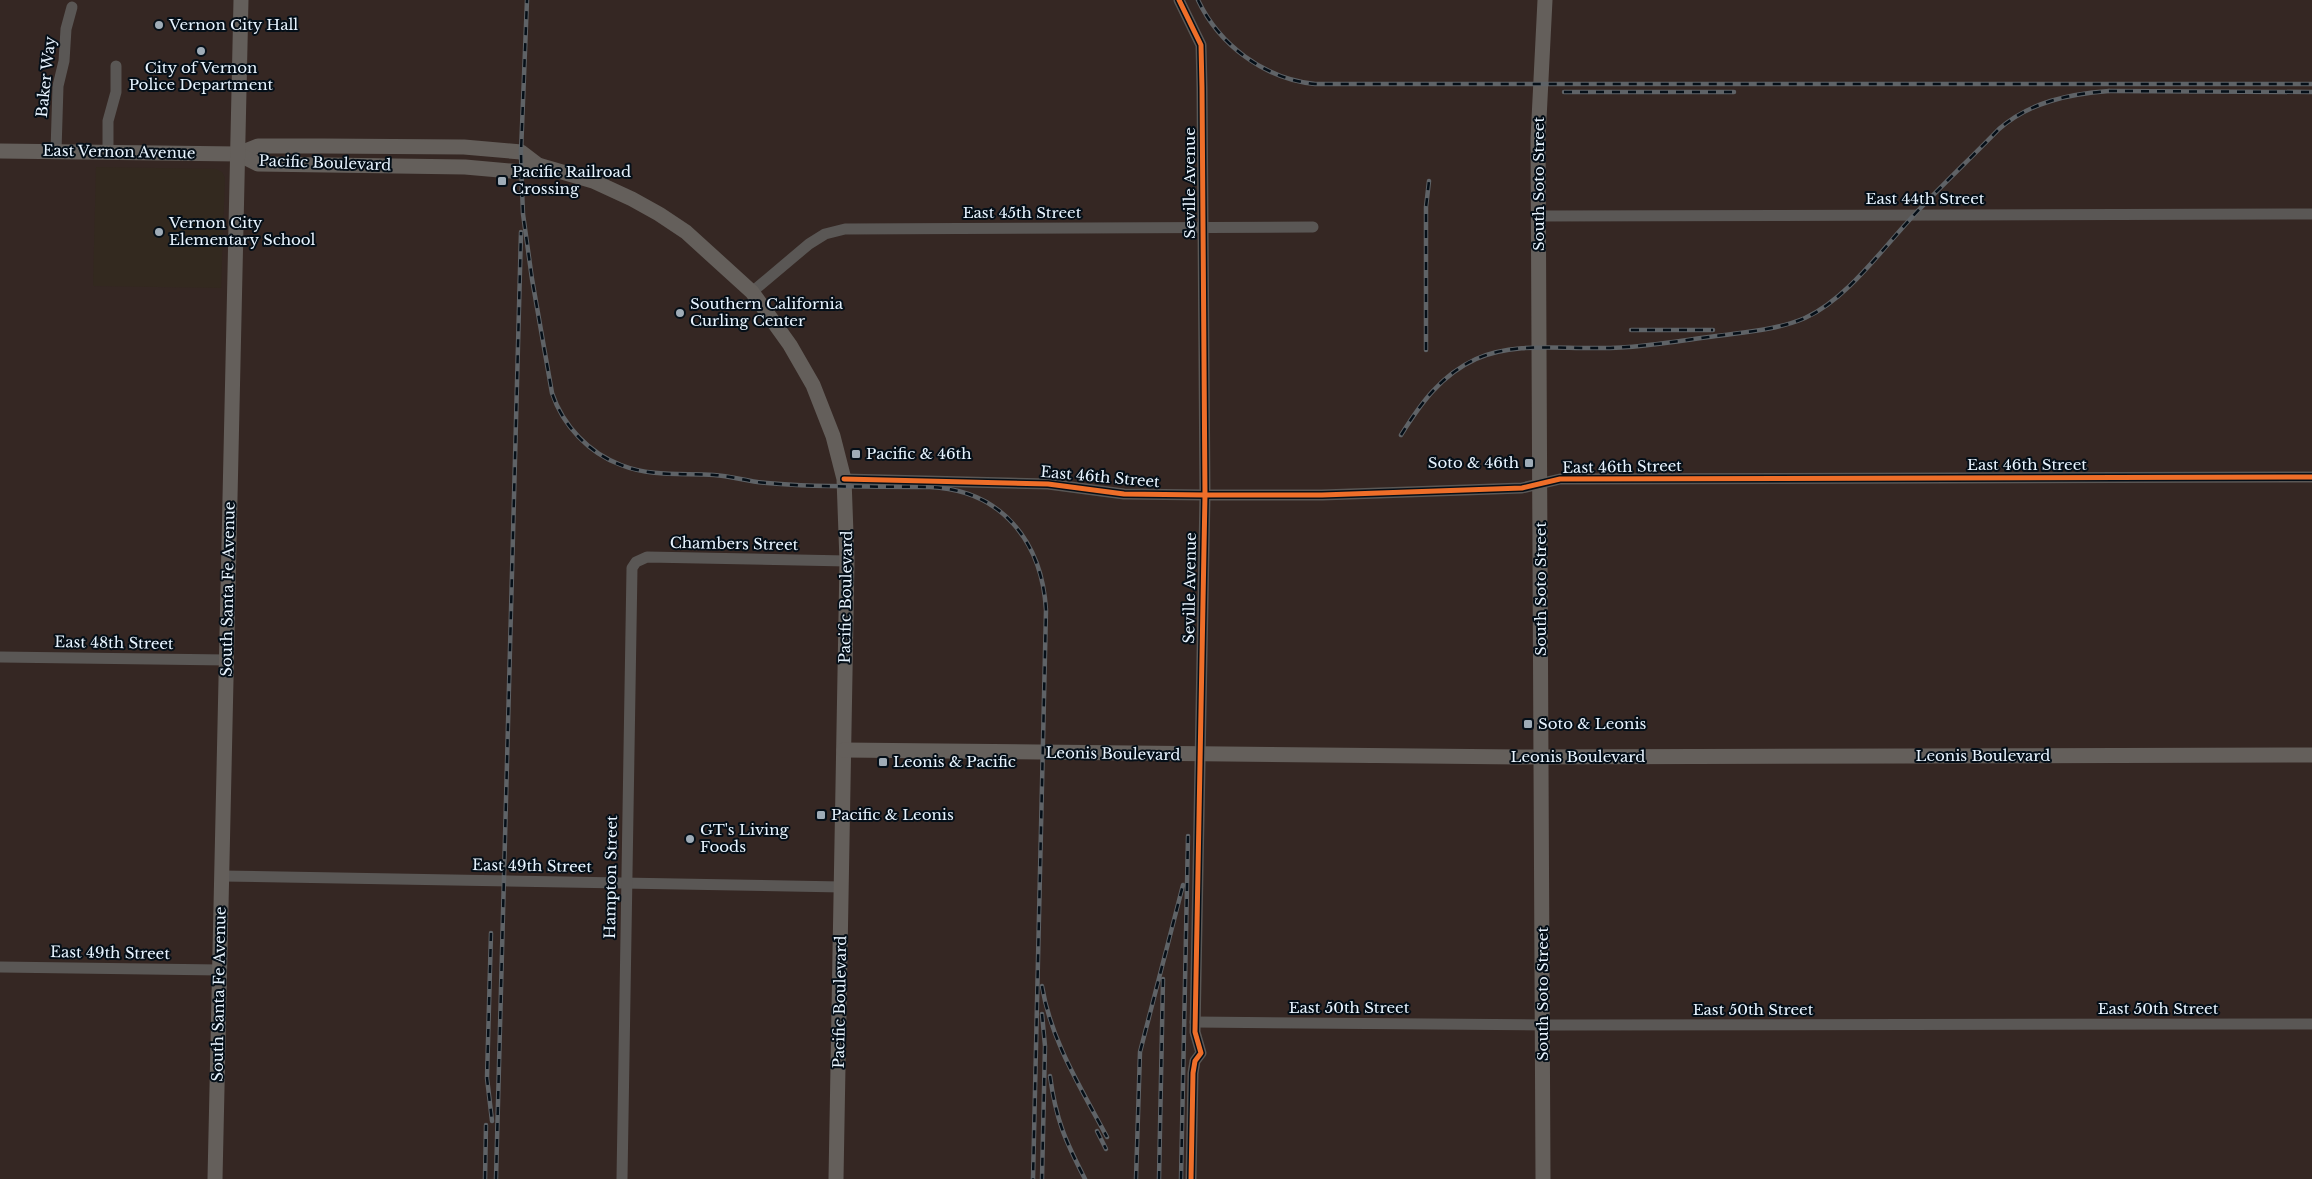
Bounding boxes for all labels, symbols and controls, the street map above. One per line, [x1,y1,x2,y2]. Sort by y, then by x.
place label: Vernon City Hall [168,15,298,34]
marker: Vernon City Hall [153,19,165,31]
street label: Baker Way [32,35,59,118]
marker: City of Vernon Police Department [195,45,207,57]
place label: City of Vernon Police Department [129,58,274,94]
street label: South Soto Street [1529,117,1548,251]
street label: Seville Avenue [1180,127,1199,239]
street label: East Vernon Avenue [42,141,196,162]
street label: Pacific Boulevard [258,151,392,174]
place label: Pacific Railroad Crossing [512,162,631,198]
marker: Pacific Railroad Crossing [496,175,508,187]
street label: East 44th Street [1866,189,1985,208]
street label: East 45th Street [963,203,1082,222]
place label: Vernon City Elementary School [168,213,316,249]
marker: Vernon City Elementary School [153,226,165,238]
place label: Southern California Curling Center [690,294,844,330]
marker: Southern California Curling Center [674,307,686,319]
place label: Pacific & 46th [866,444,972,463]
marker: Pacific & 46th [850,448,862,460]
place label: Soto & 46th [1428,453,1519,472]
street label: East 46th Street [1967,455,2087,474]
street label: East 46th Street [1562,456,1682,477]
marker: Soto & 46th [1523,457,1535,469]
street label: East 46th Street [1040,462,1161,491]
street label: South Santa Fe Avenue [216,501,239,677]
street label: South Soto Street [1531,522,1550,656]
street label: Pacific Boulevard [835,530,856,664]
street label: Seville Avenue [1179,532,1200,644]
street label: Chambers Street [670,533,799,554]
street label: East 48th Street [54,632,174,653]
place label: Soto & Leonis [1538,714,1647,733]
marker: Soto & Leonis [1522,718,1534,730]
street label: Leonis Boulevard [1045,743,1181,764]
street label: Leonis Boulevard [1916,746,2050,765]
street label: Leonis Boulevard [1511,747,1645,766]
place label: Leonis & Pacific [893,752,1016,771]
marker: Leonis & Pacific [877,756,889,768]
place label: Pacific & Leonis [831,805,954,824]
marker: Pacific & Leonis [815,809,827,821]
street label: Hampton Street [600,815,621,939]
place label: GT's Living Foods [700,820,790,856]
marker: GT's Living Foods [684,833,696,845]
street label: East 49th Street [472,855,592,876]
street label: South Santa Fe Avenue [207,906,230,1082]
street label: South Soto Street [1533,927,1552,1061]
street label: Pacific Boulevard [829,935,850,1069]
street label: East 49th Street [50,942,170,963]
street label: East 50th Street [1289,998,1410,1017]
street label: East 50th Street [2098,999,2219,1018]
street label: East 50th Street [1693,1000,1814,1019]

